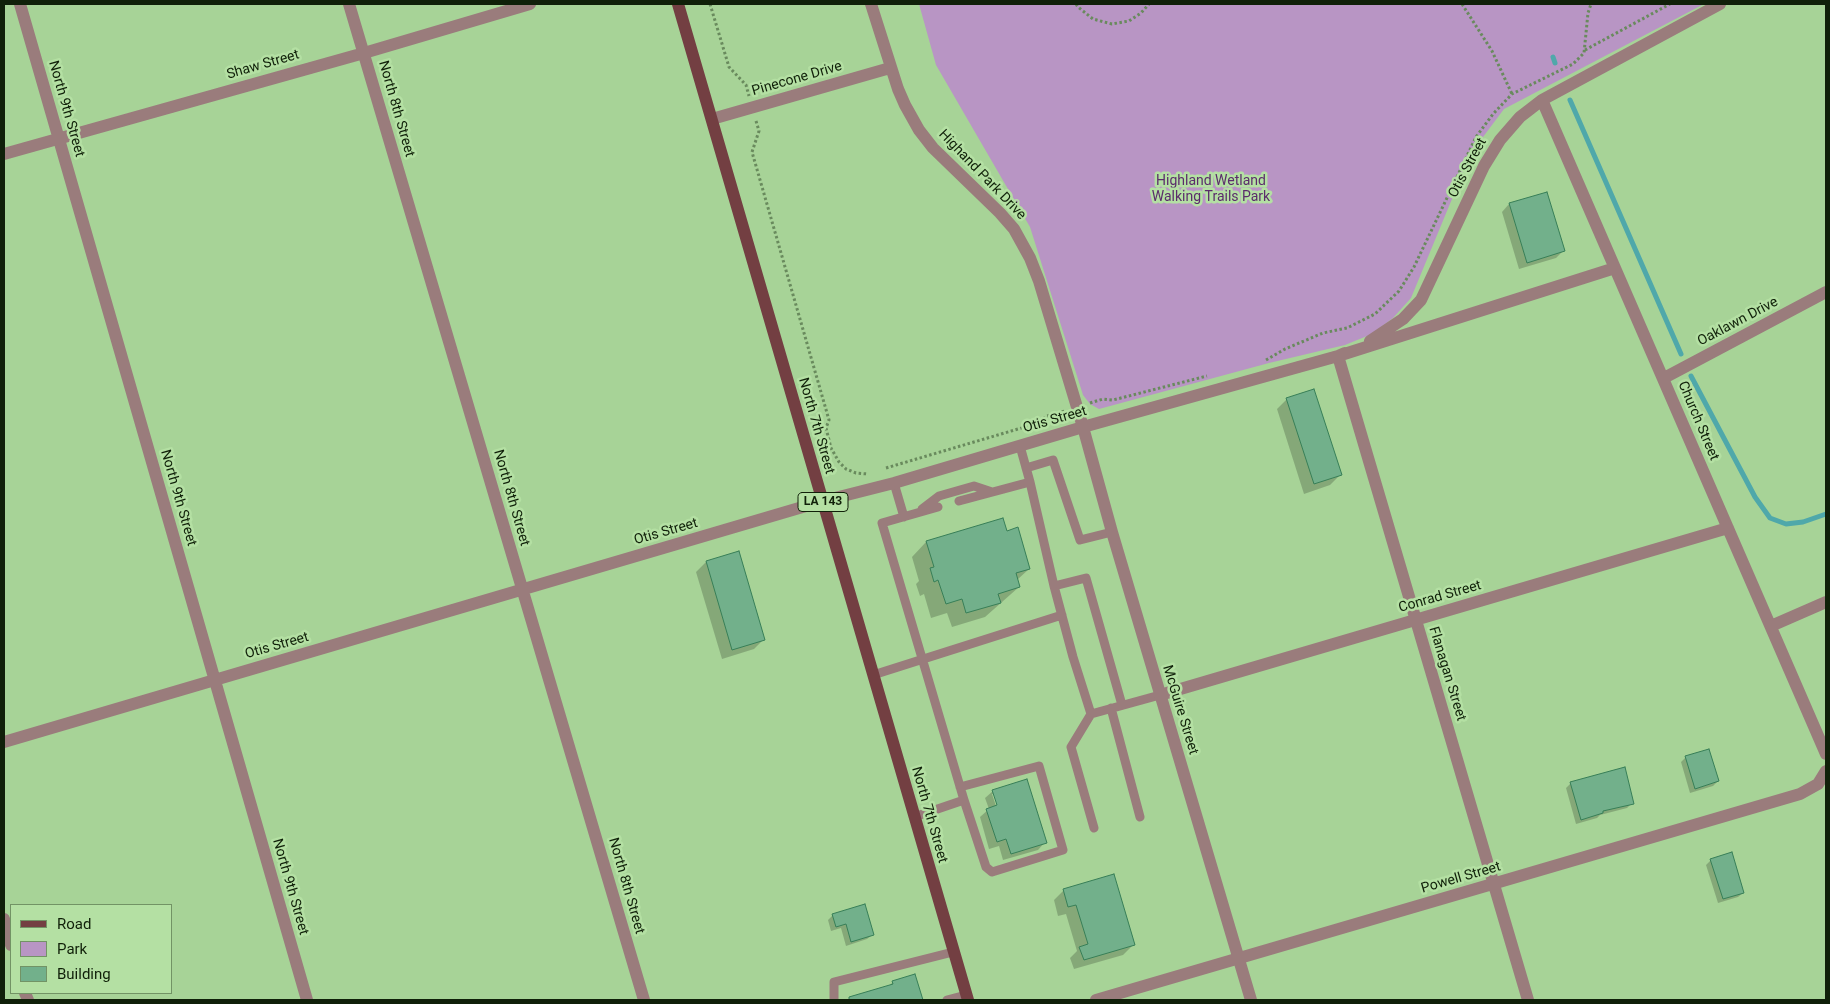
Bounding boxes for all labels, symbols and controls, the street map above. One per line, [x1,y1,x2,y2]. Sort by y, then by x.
street label: Shaw Street [225,47,301,83]
street label: Pinecone Drive [750,58,844,100]
street label: North 9th Street [44,59,88,159]
street label: North 8th Street [374,59,418,159]
street label: Highand Park Drive [935,126,1029,224]
street label: Otis Street [1445,135,1491,201]
park label: Highland Wetland Walking Trails Park [1152,173,1270,206]
street label: Oaklawn Drive [1695,294,1781,350]
street label: North 7th Street [794,376,838,476]
street label: Church Street [1674,379,1722,463]
street label: Otis Street [1021,403,1089,437]
street label: North 9th Street [156,448,200,548]
street label: North 8th Street [489,448,533,548]
road number: LA 143 [798,492,848,512]
street label: Otis Street [632,515,700,549]
street label: Conrad Street [1397,577,1483,617]
street label: Flanagan Street [1425,625,1469,723]
street label: Otis Street [243,629,311,663]
street label: McGuire Street [1158,663,1202,757]
street label: North 7th Street [907,765,951,865]
street label: North 8th Street [604,836,648,936]
street label: North 9th Street [268,837,312,937]
street label: Powell Street [1419,859,1503,897]
legend [10,904,172,994]
text: Road [57,915,91,933]
text: Park [57,940,87,958]
text: Building [57,965,111,983]

